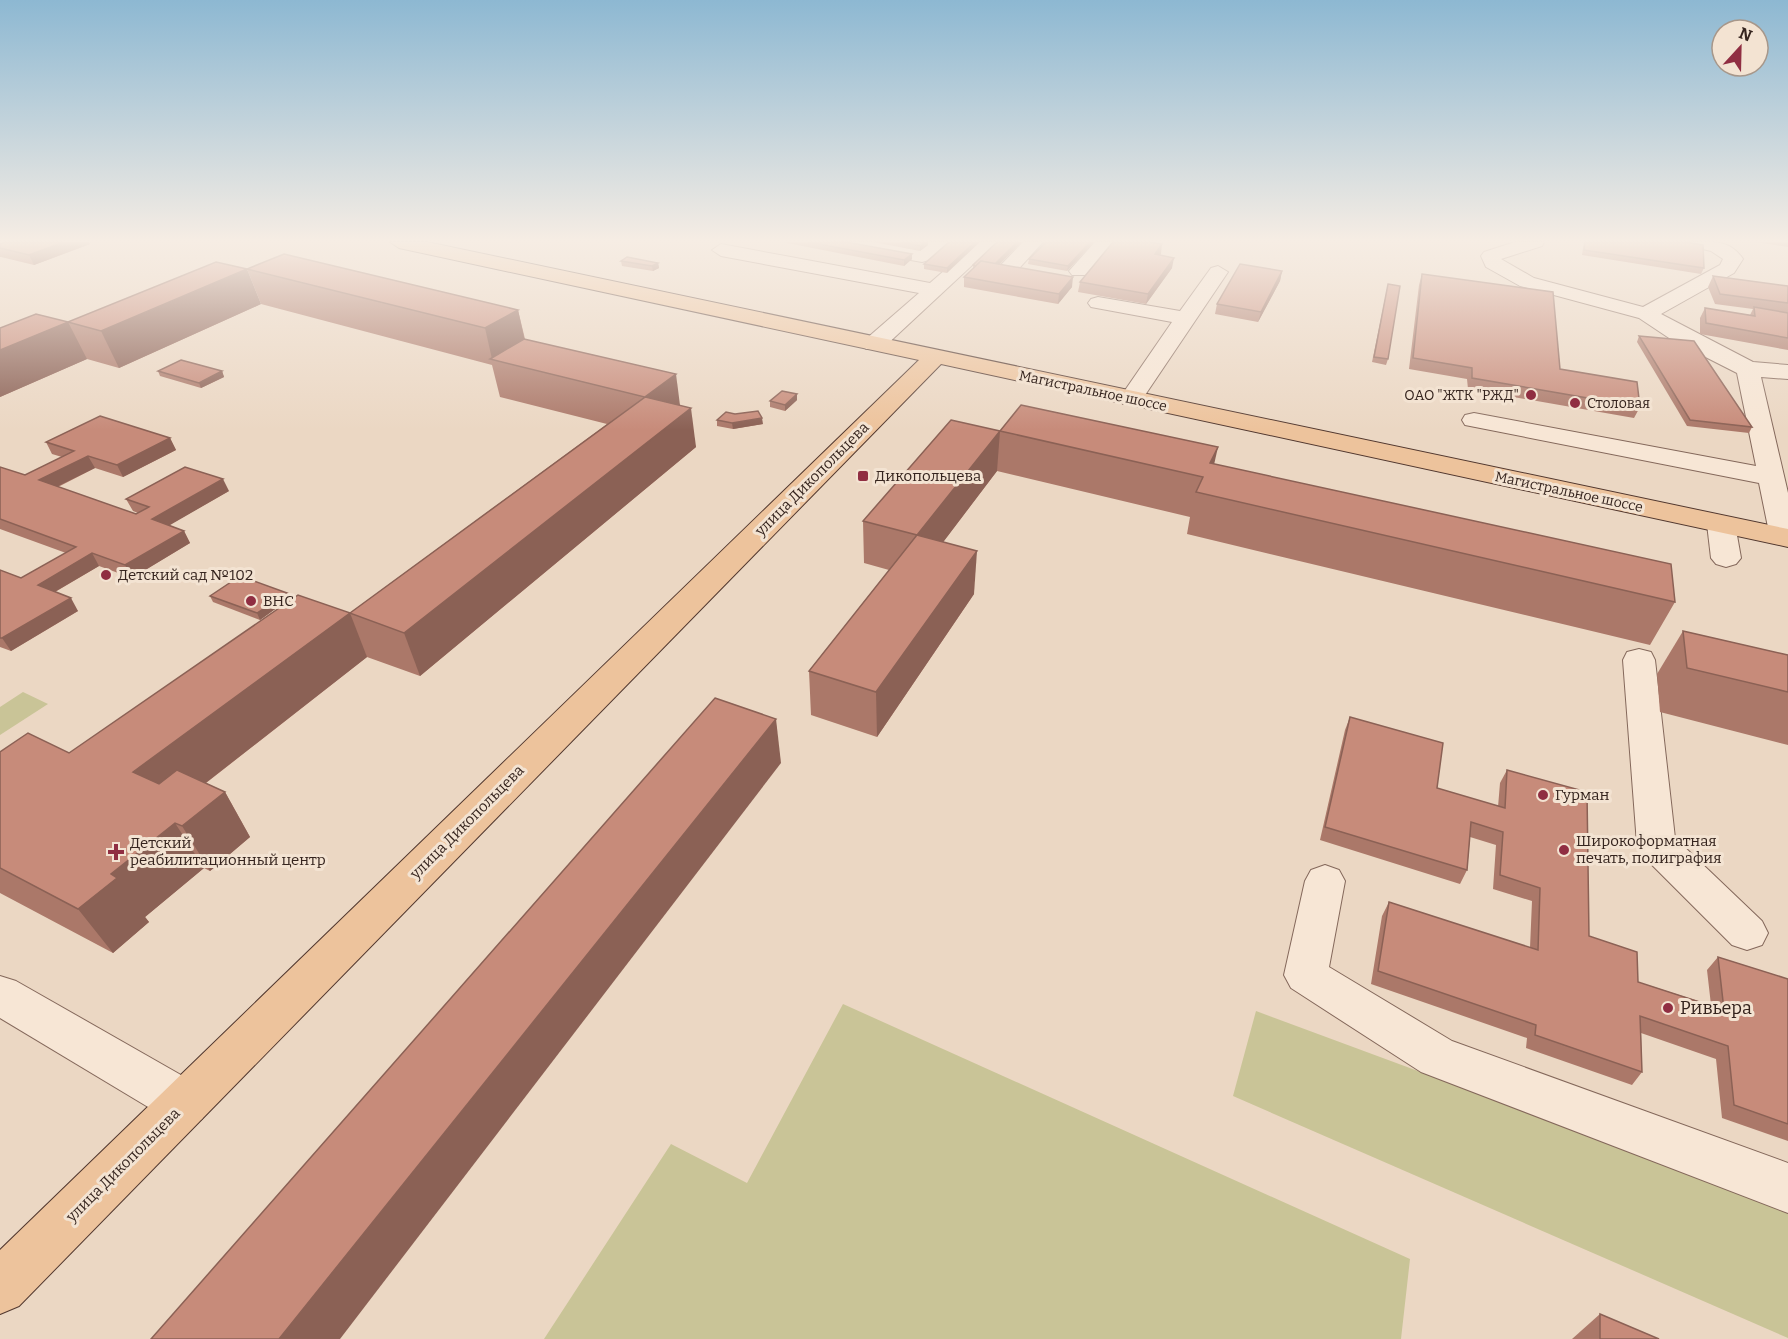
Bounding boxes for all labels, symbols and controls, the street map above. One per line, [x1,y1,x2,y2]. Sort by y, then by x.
north arrow [1710,18,1770,78]
text: N [1736,23,1755,46]
street label: Магистральное шоссе [1017,367,1169,415]
place label: ОАО "ЖТК "РЖД" [1404,387,1519,404]
marker: ОАО "ЖТК "РЖД" [1524,388,1538,402]
place label: Столовая [1587,395,1650,412]
marker: Столовая [1568,396,1582,410]
street label: улица Дикопольцева [751,418,873,540]
place label: Дикопольцева [875,467,981,485]
street label: Магистральное шоссе [1493,468,1645,516]
marker: Дикопольцева [856,469,870,483]
place label: Детский сад №102 [118,566,253,584]
marker: Детский сад №102 [99,568,113,582]
place label: ВНС [263,592,294,610]
marker: ВНС [244,594,258,608]
street label: улица Дикопольцева [406,761,528,883]
place label: Гурман [1555,786,1609,804]
marker: Гурман [1536,788,1550,802]
place label: Широкоформатная печать, полиграфия [1576,832,1722,867]
place label: Детский реабилитационный центр [130,834,326,869]
marker: Детский реабилитационный центр [107,843,125,861]
marker: Широкоформатная печать, полиграфия [1557,843,1571,857]
place label: Ривьера [1680,997,1752,1019]
marker: Ривьера [1661,1001,1675,1015]
street label: улица Дикопольцева [62,1104,184,1226]

